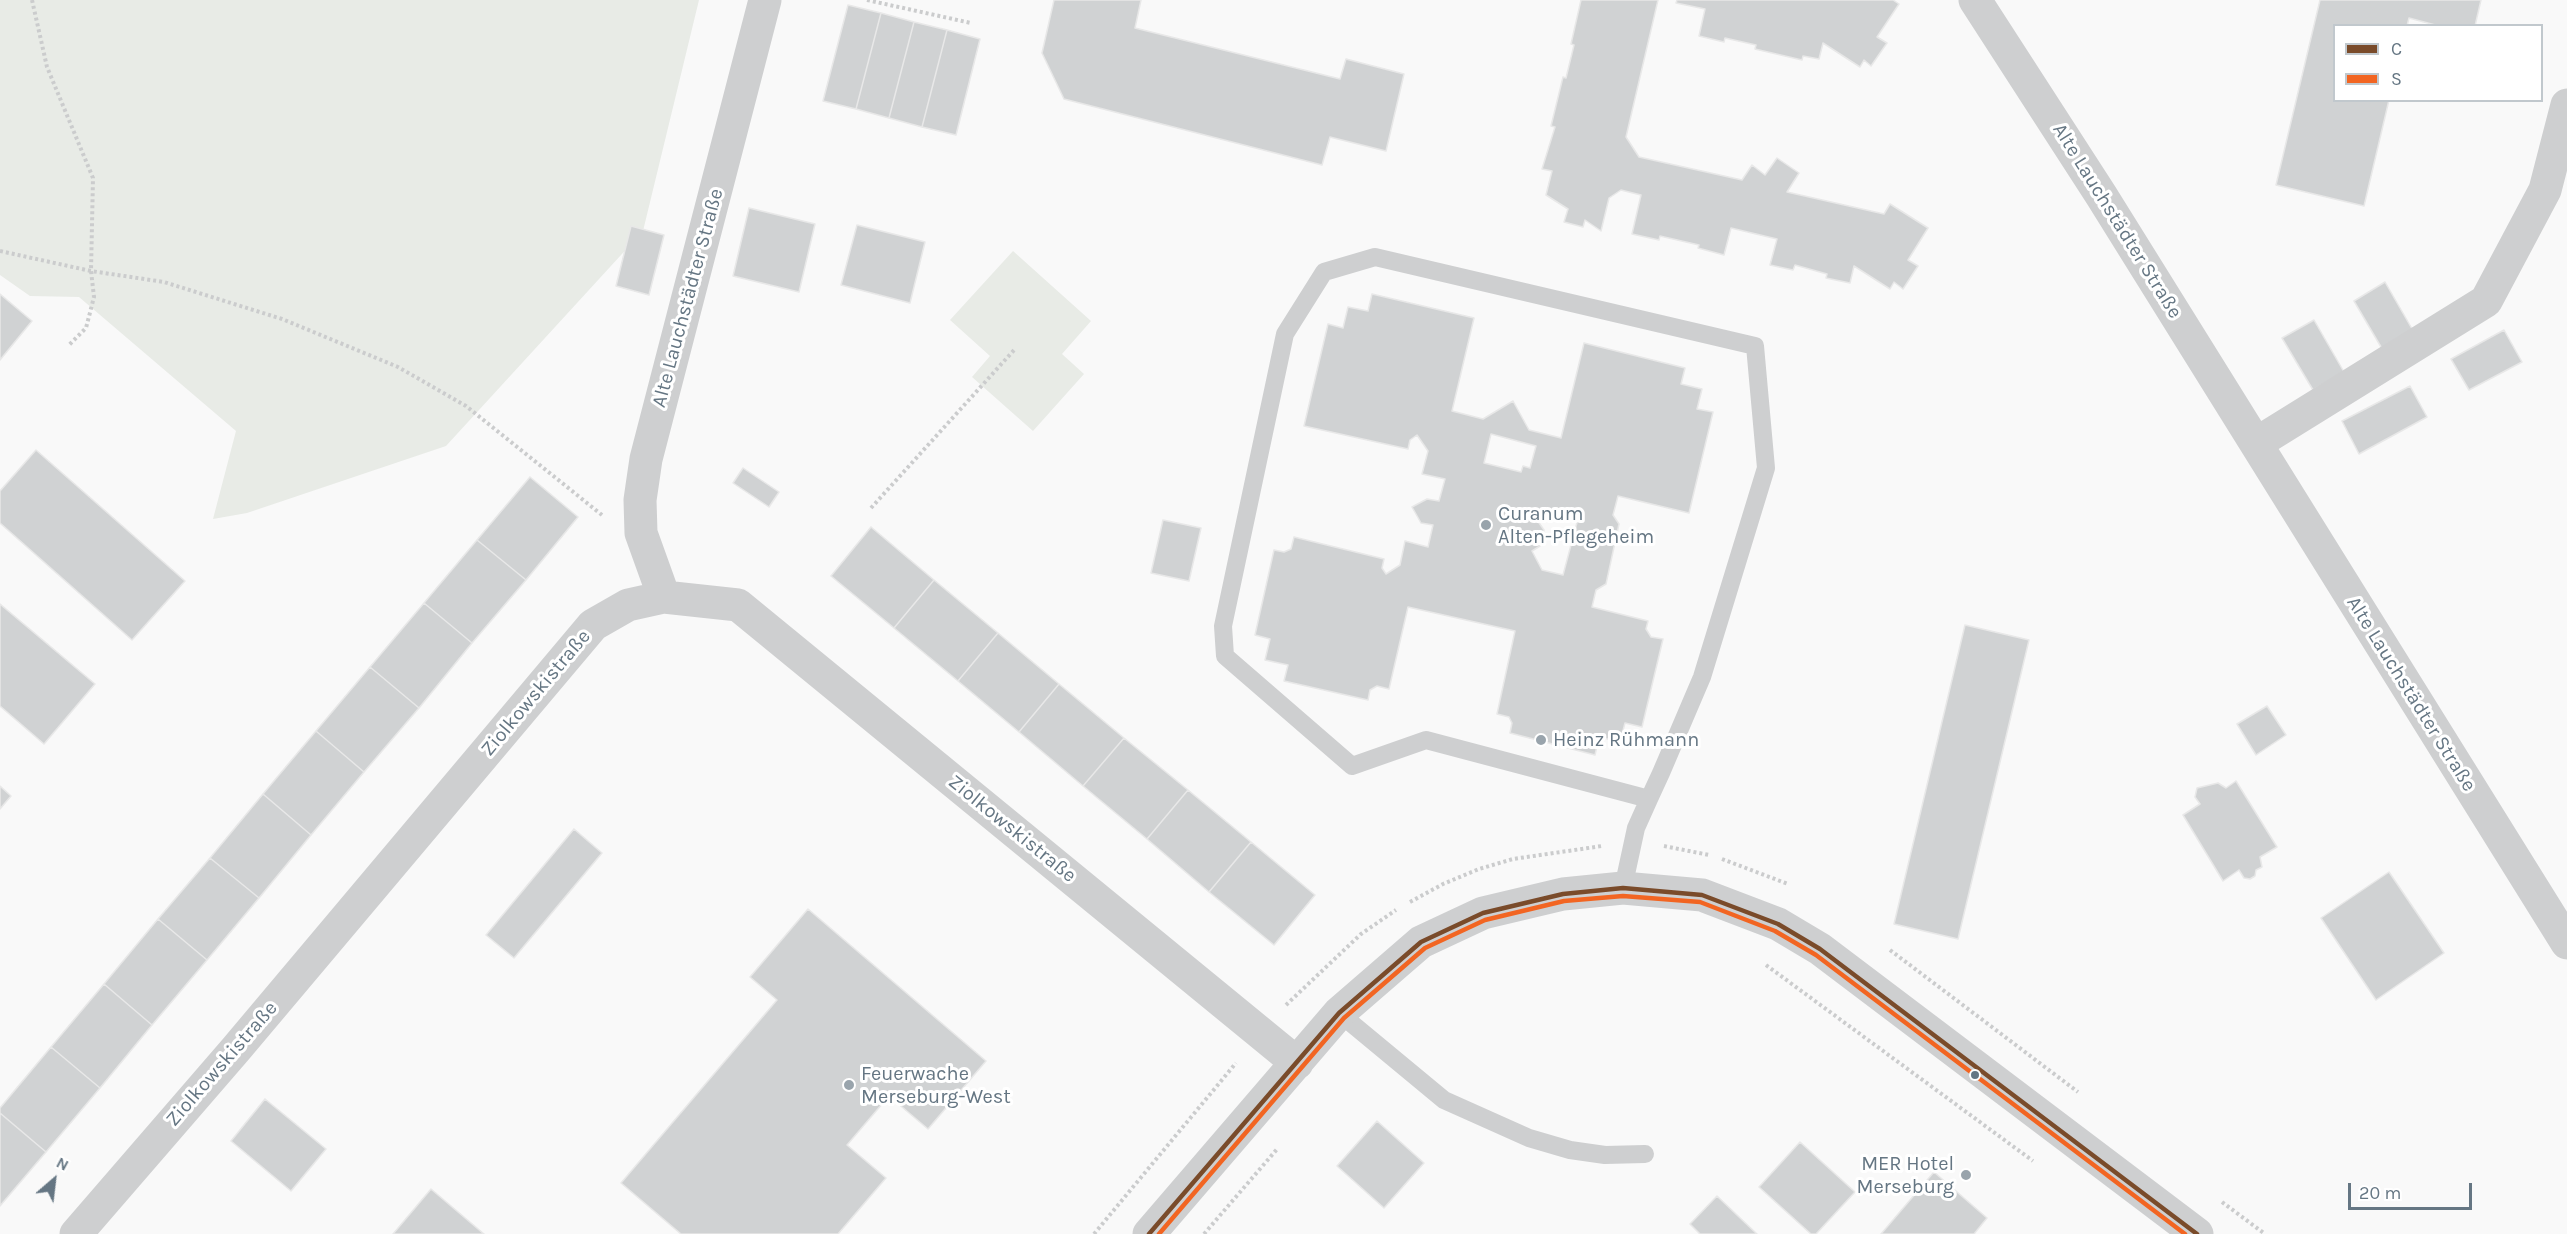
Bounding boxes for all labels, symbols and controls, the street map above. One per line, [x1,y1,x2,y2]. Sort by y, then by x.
legend [2333,24,2543,102]
text: C [2391,38,2402,60]
text: S [2391,68,2402,90]
street label: Alte Lauchstädter Straße [2047,119,2187,323]
street label: Alte Lauchstädter Straße [647,186,729,410]
place label: Curanum Alten-Pflegeheim [1498,502,1654,549]
marker: Curanum Alten-Pflegeheim [1479,518,1493,532]
street label: Alte Lauchstädter Straße [2341,592,2481,796]
street label: Ziolkowskistraße [476,625,596,761]
place label: Heinz Rühmann [1553,728,1699,752]
marker: Heinz Rühmann [1534,733,1548,747]
street label: Ziolkowskistraße [943,770,1081,888]
street label: Ziolkowskistraße [161,997,283,1131]
place label: Feuerwache Merseburg-West [861,1062,1011,1109]
unlabelled marker [1969,1069,1981,1081]
marker: Feuerwache Merseburg-West [842,1078,856,1092]
north arrow [24,1150,84,1210]
place label: MER Hotel Merseburg [1857,1152,1954,1199]
text: N [53,1153,72,1175]
marker: MER Hotel Merseburg [1959,1168,1973,1182]
scale bar [2351,1171,2476,1209]
text: 20 m [2359,1182,2401,1204]

